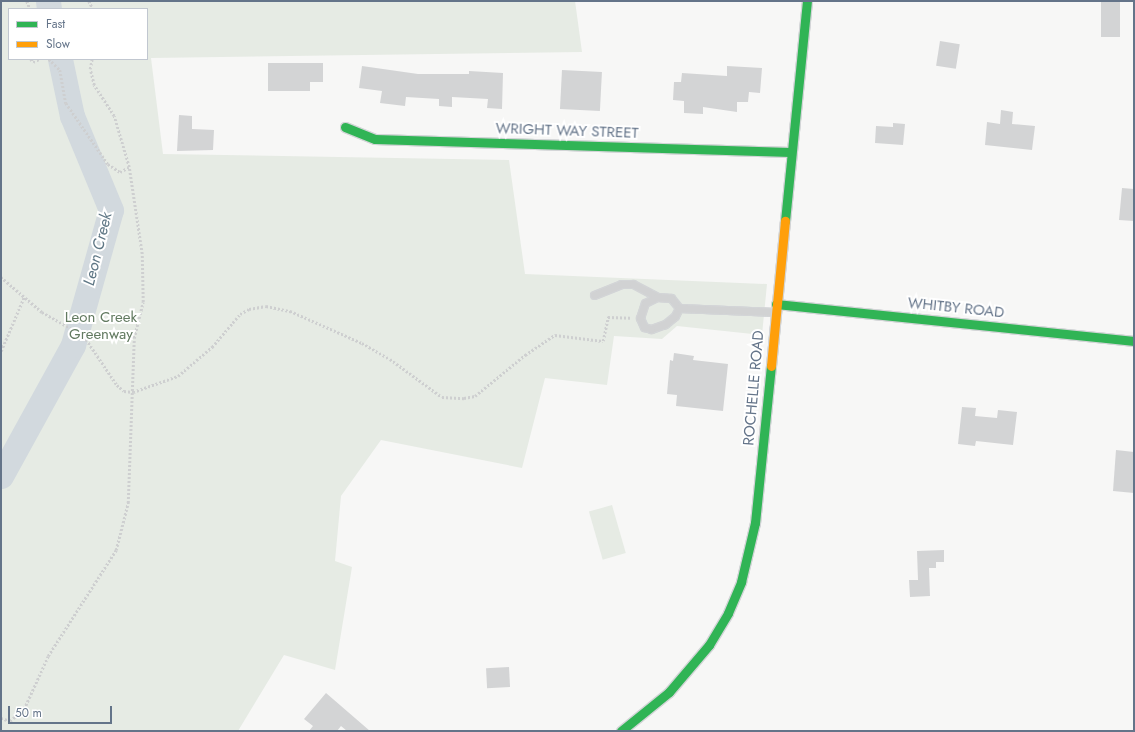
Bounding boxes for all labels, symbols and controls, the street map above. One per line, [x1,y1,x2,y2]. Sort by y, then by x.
legend [8,8,148,60]
text: Fast [46,15,65,33]
text: Slow [46,35,70,53]
street label: WRIGHT WAY STREET [495,120,639,142]
water label: Leon Creek [80,210,116,288]
street label: WHITBY ROAD [907,294,1005,322]
park label: Leon Creek Greenway [65,308,137,343]
street label: ROCHELLE ROAD [740,330,768,446]
scale bar [10,698,114,724]
text: 50 m [15,704,42,722]

